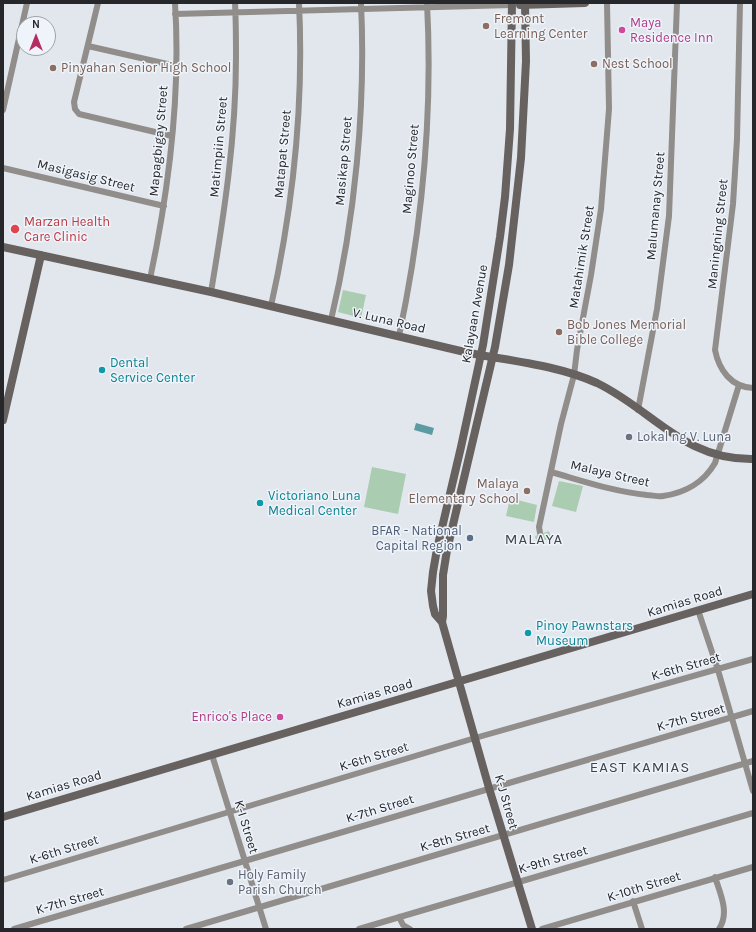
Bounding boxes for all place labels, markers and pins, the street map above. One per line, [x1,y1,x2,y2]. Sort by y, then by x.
place label: Fremont Learning Center [494,11,587,42]
place label: Maya Residence Inn [630,15,713,46]
marker: Fremont Learning Center [481,21,491,31]
marker: Maya Residence Inn [617,25,627,35]
place label: Nest School [602,56,673,72]
marker: Nest School [589,59,599,69]
place label: Pinyahan Senior High School [61,60,231,76]
marker: Pinyahan Senior High School [48,63,58,73]
place label: Marzan Health Care Clinic [24,214,110,245]
marker: Marzan Health Care Clinic [9,223,21,235]
place label: Bob Jones Memorial Bible College [567,317,686,348]
marker: Bob Jones Memorial Bible College [554,327,564,337]
place label: Dental Service Center [110,355,195,386]
marker: Dental Service Center [97,365,107,375]
place label: Lokal ng V. Luna [637,429,731,445]
marker: Lokal ng V. Luna [624,432,634,442]
place label: Malaya Elementary School [409,476,519,507]
marker: Malaya Elementary School [522,486,532,496]
place label: Victoriano Luna Medical Center [268,488,361,519]
marker: Victoriano Luna Medical Center [255,498,265,508]
place label: BFAR - National Capital Region [371,523,462,554]
marker: BFAR - National Capital Region [465,533,475,543]
place label: Pinoy Pawnstars Museum [536,618,633,649]
marker: Pinoy Pawnstars Museum [523,628,533,638]
place label: Enrico's Place [191,709,272,725]
marker: Enrico's Place [275,712,285,722]
place label: Holy Family Parish Church [238,867,322,898]
marker: Holy Family Parish Church [225,877,235,887]

